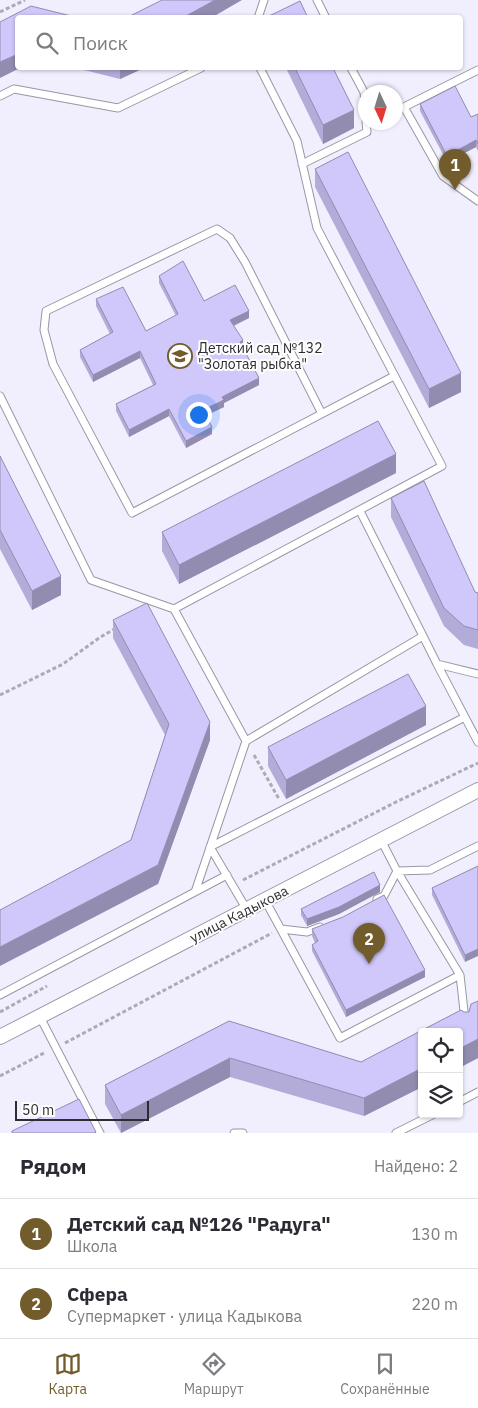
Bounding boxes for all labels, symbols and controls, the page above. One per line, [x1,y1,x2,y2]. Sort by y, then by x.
search box [15,15,463,70]
icon: search [33,29,61,57]
text: Поиск [73,31,128,55]
north arrow [358,85,403,130]
pin: 1 [439,149,471,190]
place label: Детский сад №132 "Золотая рыбка" [198,339,323,373]
school or university icon: Детский сад №132 "Золотая рыбка" [167,343,193,369]
your location [186,402,212,428]
street label: улица Кадыкова [187,881,292,947]
pin: 2 [353,923,385,964]
map controls [418,1028,463,1118]
button: locate [418,1028,463,1073]
button: layers [418,1073,463,1118]
scale bar [15,1098,149,1121]
text: 50 m [22,1101,54,1119]
text: Рядом [20,1152,87,1180]
text: Найдено: 2 [374,1156,458,1176]
text: Детский сад №126 "Радуга" [67,1212,331,1236]
text: 1 [31,1224,41,1244]
text: 130 m [411,1224,458,1244]
text: Школа [67,1236,117,1256]
text: Сфера [67,1282,128,1306]
text: 2 [31,1294,41,1314]
text: 220 m [411,1294,458,1314]
text: Супермаркет · улица Кадыкова [67,1306,302,1326]
tab: Карта [48,1350,87,1398]
tab: Маршрут [184,1350,244,1398]
tab: Сохранённые [340,1350,430,1398]

